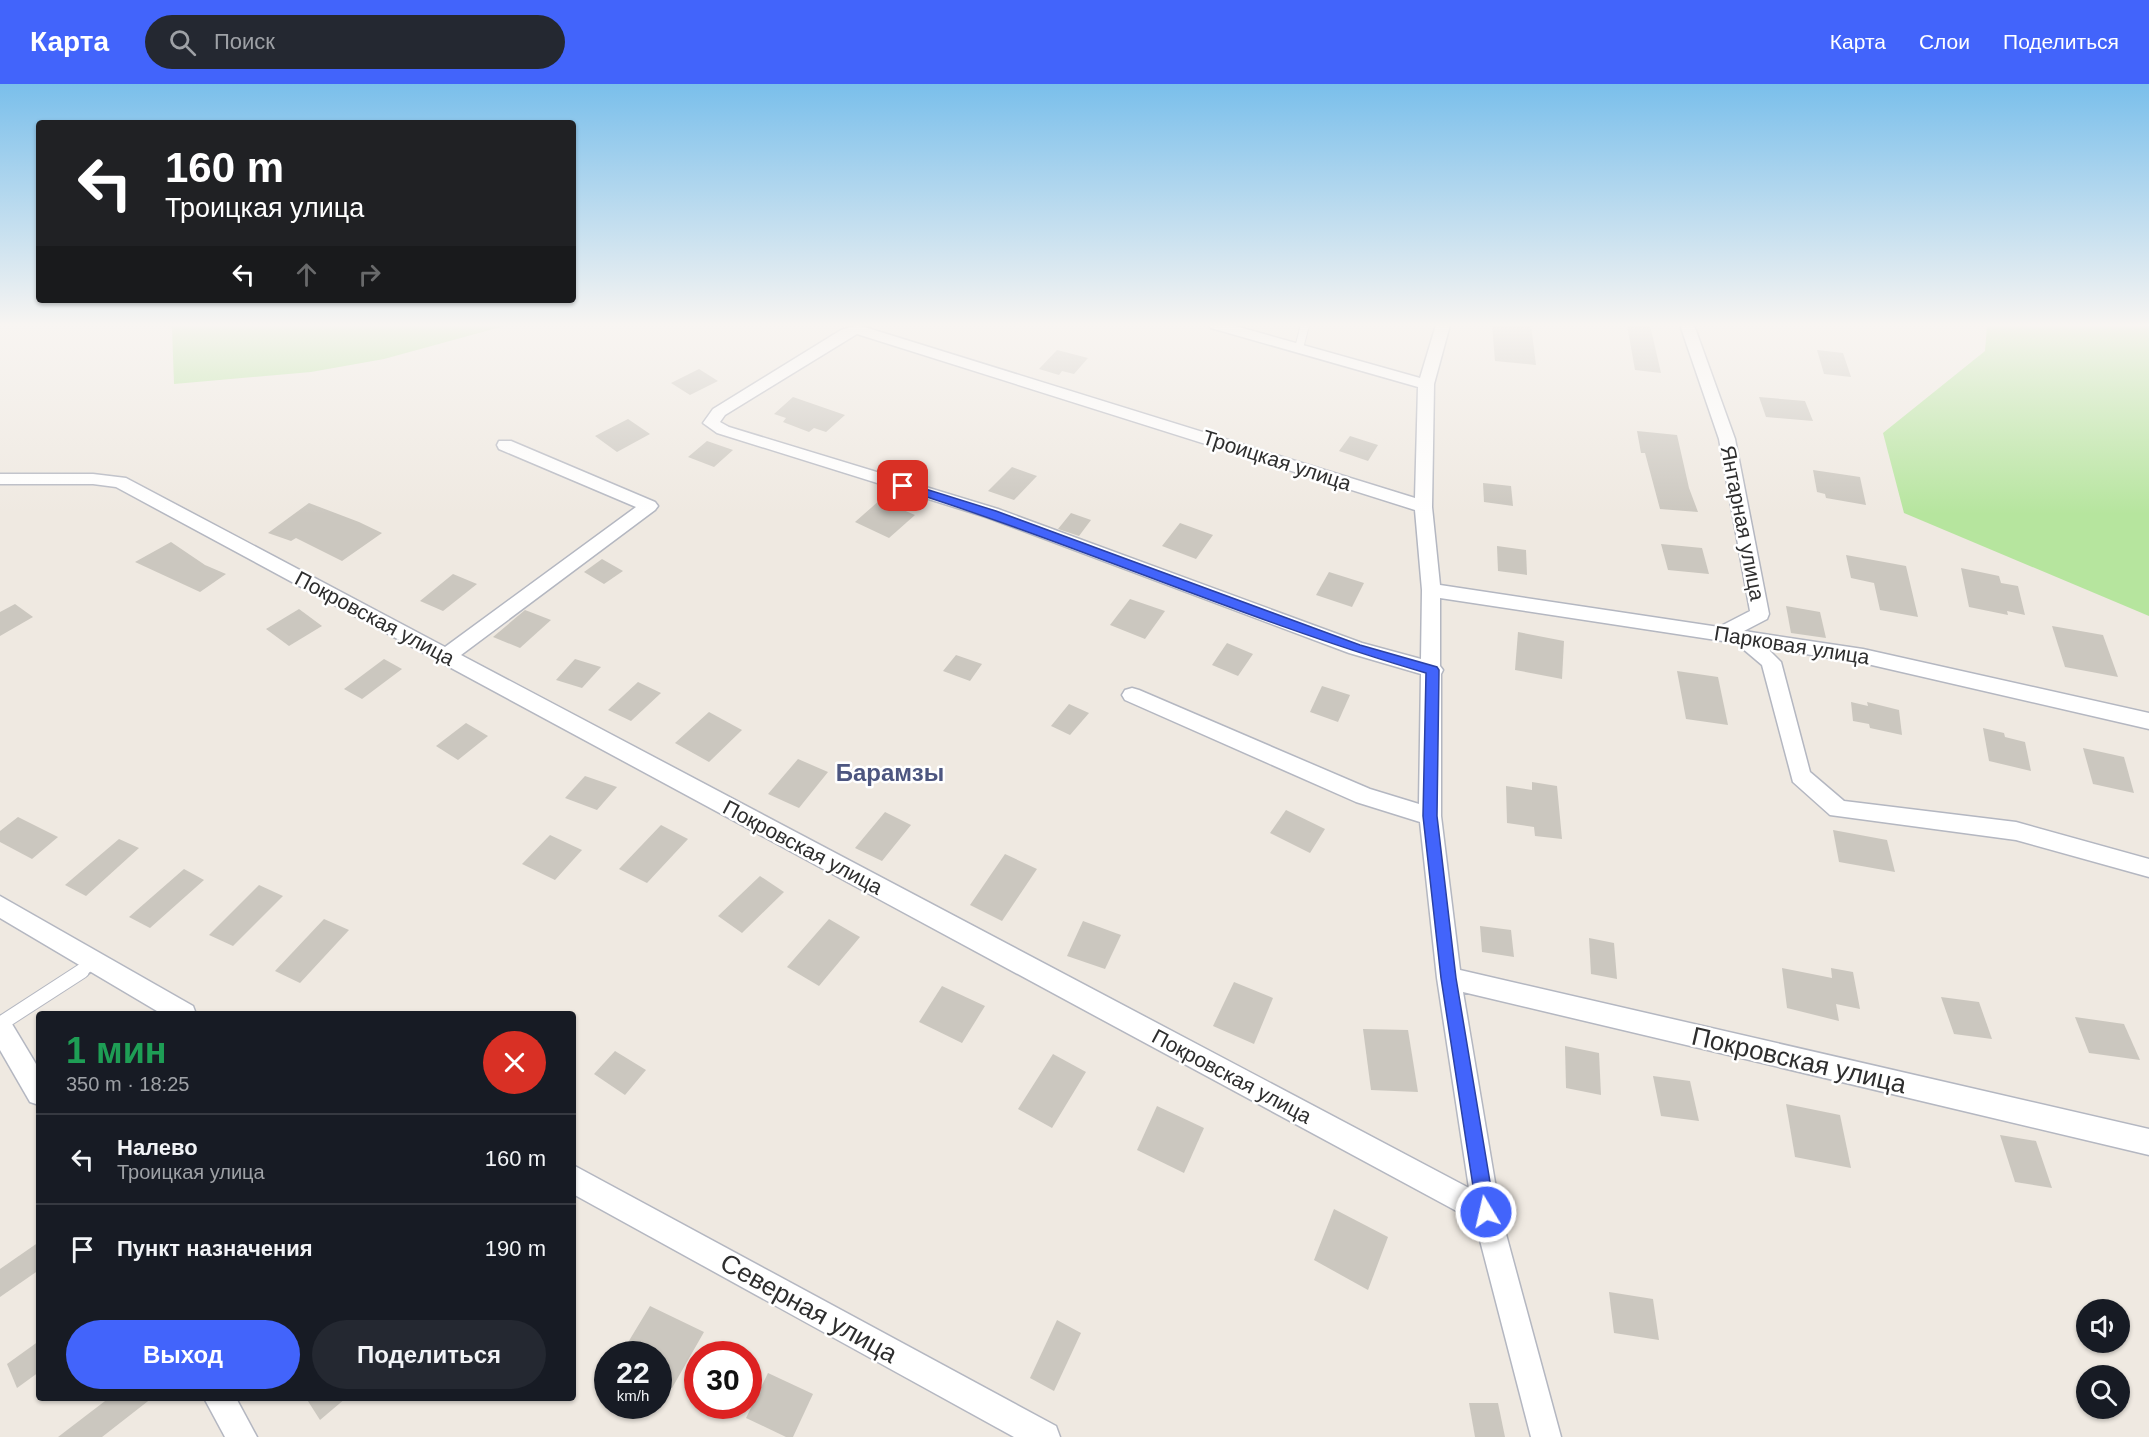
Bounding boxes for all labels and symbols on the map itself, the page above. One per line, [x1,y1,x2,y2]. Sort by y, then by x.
street label: Троицкая улица [1200,425,1355,495]
street label: Янтарная улица [1717,443,1769,603]
pin [877,460,928,511]
street label: Покровская улица [291,566,459,670]
street label: Парковая улица [1713,621,1872,669]
district label: Барамзы [836,759,944,786]
street label: Покровская улица [719,795,887,899]
street label: Покровская улица [1689,1021,1910,1099]
street label: Покровская улица [1148,1024,1316,1128]
position arrow [1454,1180,1518,1244]
street label: Северная улица [715,1247,903,1369]
speed limit sign: 30 [684,1341,762,1419]

